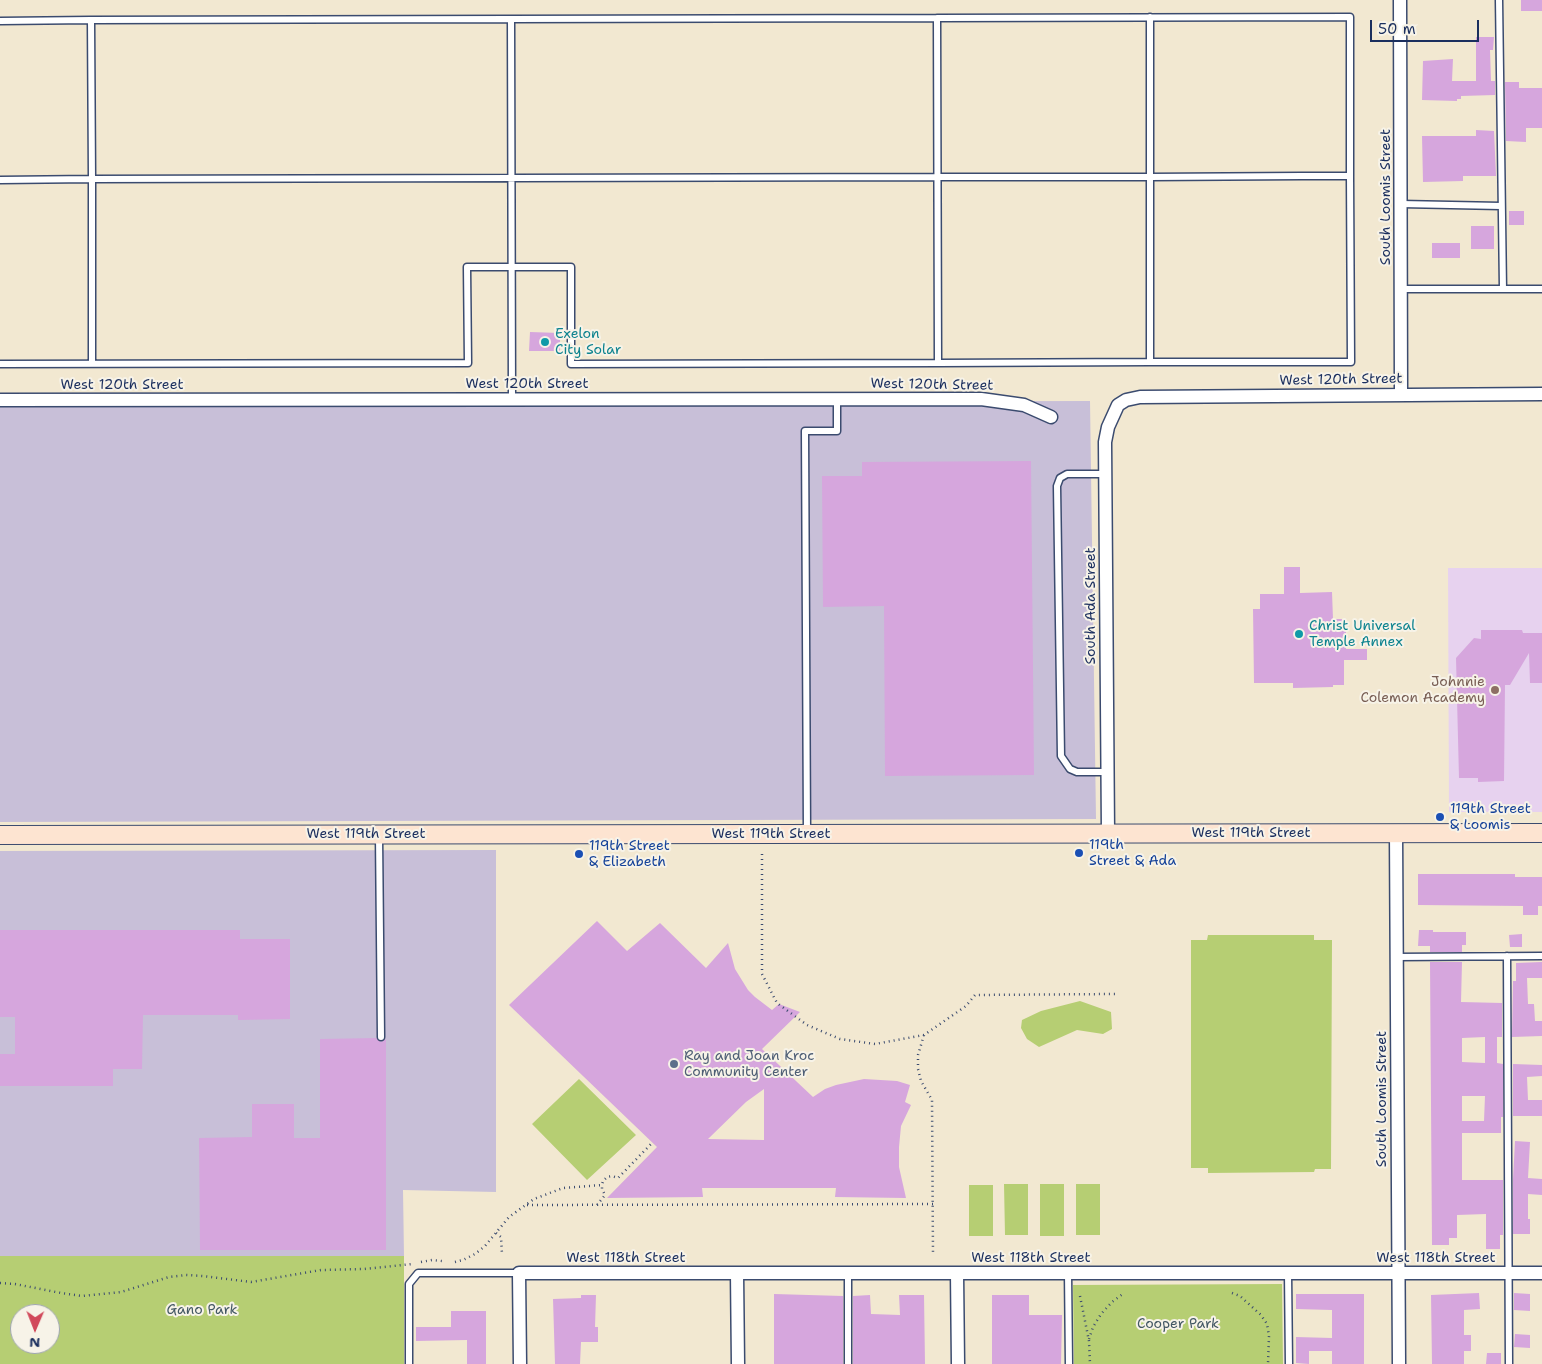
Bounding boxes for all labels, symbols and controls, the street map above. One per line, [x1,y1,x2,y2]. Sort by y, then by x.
scale bar [1372,10,1481,42]
text: 50 m [1378,19,1416,39]
street label: South Loomis Street [1378,129,1394,265]
place label: Exelon City Solar [555,326,621,358]
marker: Exelon City Solar [539,336,551,348]
street label: West 120th Street [1279,371,1403,389]
street label: West 120th Street [465,376,589,392]
street label: West 120th Street [870,376,994,394]
street label: West 120th Street [60,377,184,393]
street label: South Ada Street [1083,547,1099,665]
place label: Christ Universal Temple Annex [1309,618,1415,650]
marker: Christ Universal Temple Annex [1293,628,1305,640]
place label: Johnnie Colemon Academy [1361,674,1485,706]
marker: Johnnie Colemon Academy [1489,684,1501,696]
place label: 119th Street & Loomis [1450,801,1531,834]
marker: 119th Street & Loomis [1434,811,1446,823]
street label: West 119th Street [1191,825,1311,841]
street label: West 119th Street [306,826,426,842]
street label: West 119th Street [711,826,831,842]
place label: 119th Street & Ada [1089,837,1176,870]
place label: 119th Street & Elizabeth [589,838,670,870]
marker: 119th Street & Ada [1073,847,1085,859]
marker: 119th Street & Elizabeth [573,848,585,860]
street label: South Loomis Street [1374,1031,1390,1167]
place label: Ray and Joan Kroc Community Center [684,1048,814,1080]
marker: Ray and Joan Kroc Community Center [668,1058,680,1070]
street label: West 118th Street [566,1250,686,1266]
street label: West 118th Street [971,1250,1091,1266]
street label: West 118th Street [1376,1250,1496,1266]
park label: Gano Park [166,1302,238,1318]
north arrow [10,1304,60,1354]
park label: Cooper Park [1137,1316,1219,1332]
text: N [29,1334,40,1352]

